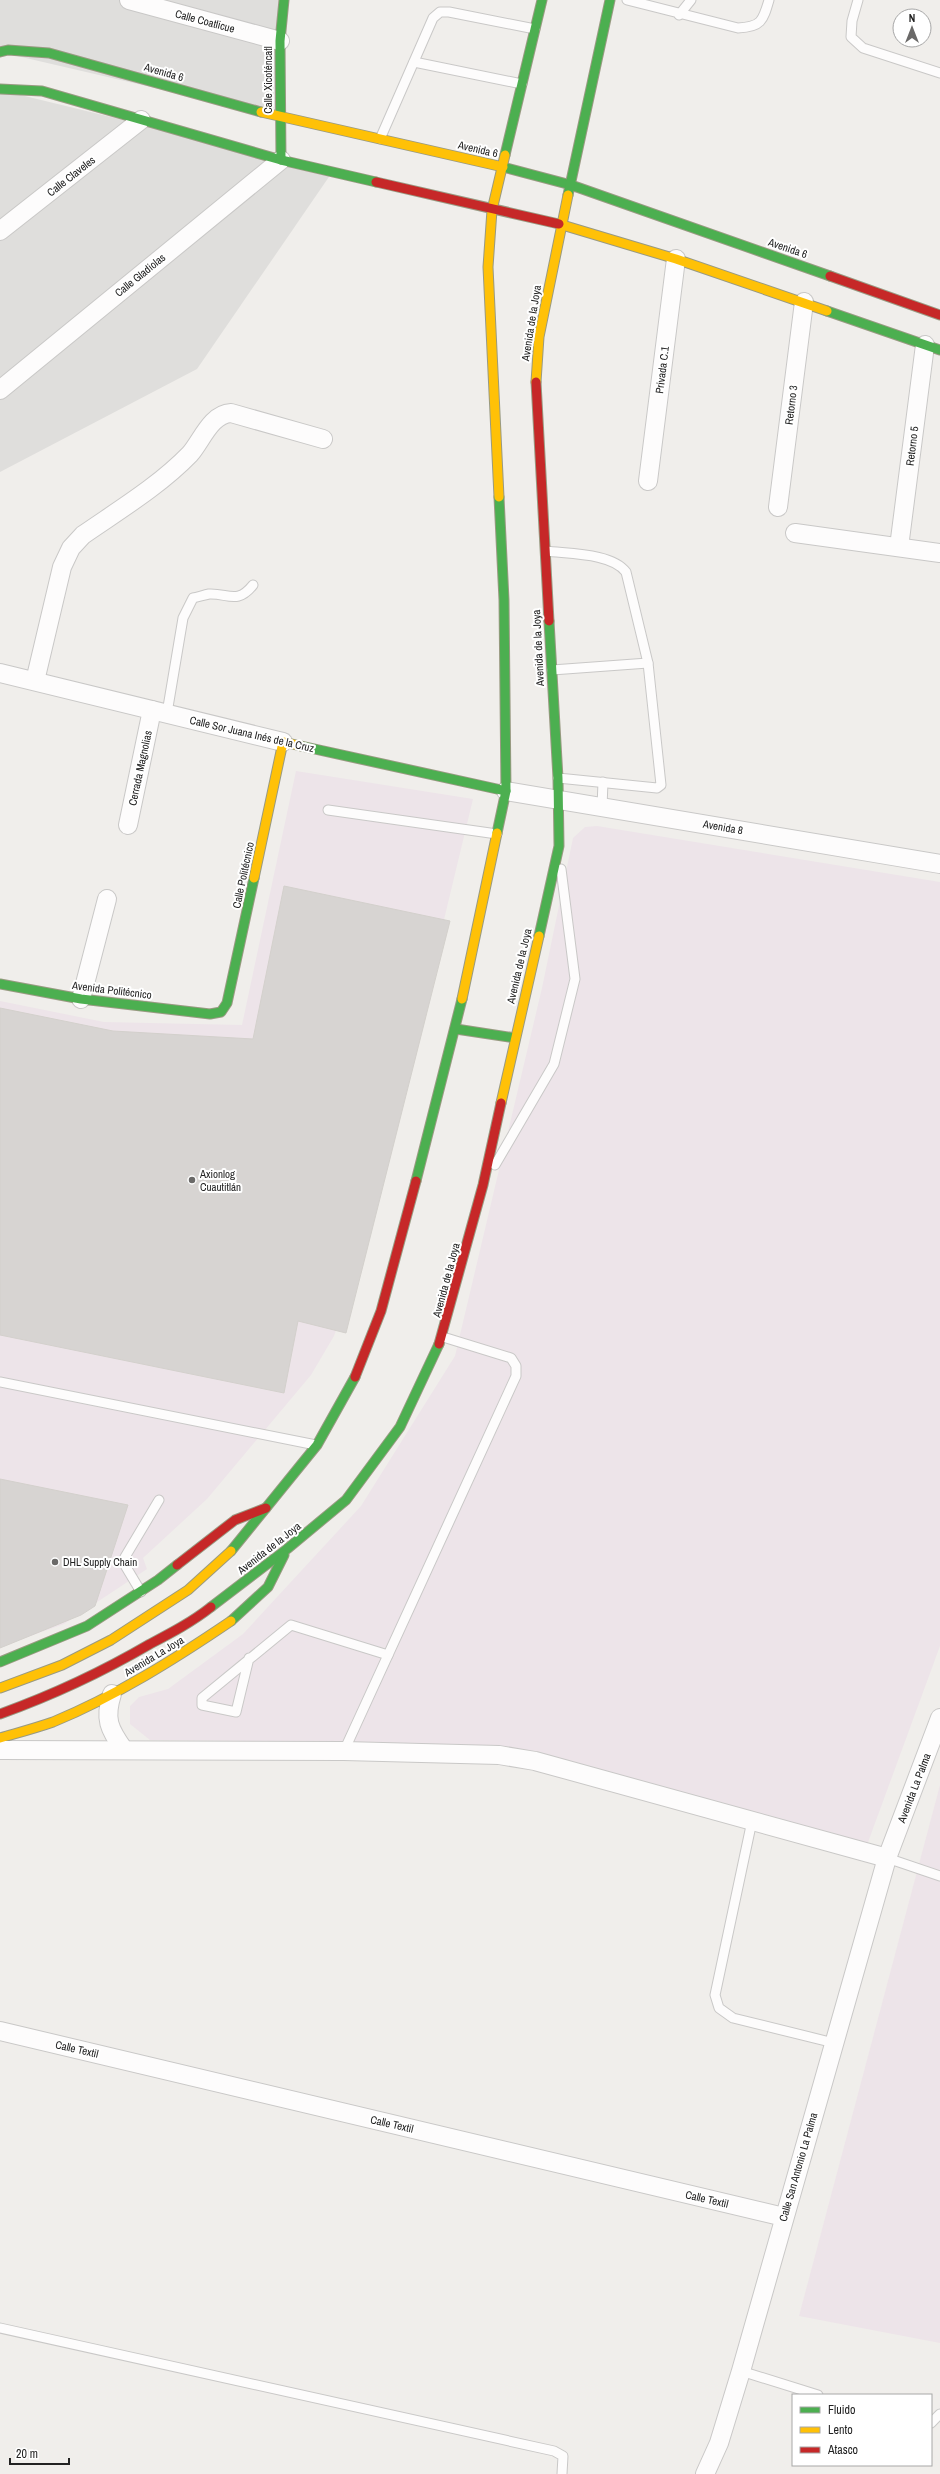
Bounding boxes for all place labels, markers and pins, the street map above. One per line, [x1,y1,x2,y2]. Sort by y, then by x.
place label: Axionlog Cuautitlán [199,1167,241,1194]
marker: Axionlog Cuautitlán [187,1175,197,1185]
place label: DHL Supply Chain [63,1555,137,1569]
marker: DHL Supply Chain [50,1557,60,1567]

